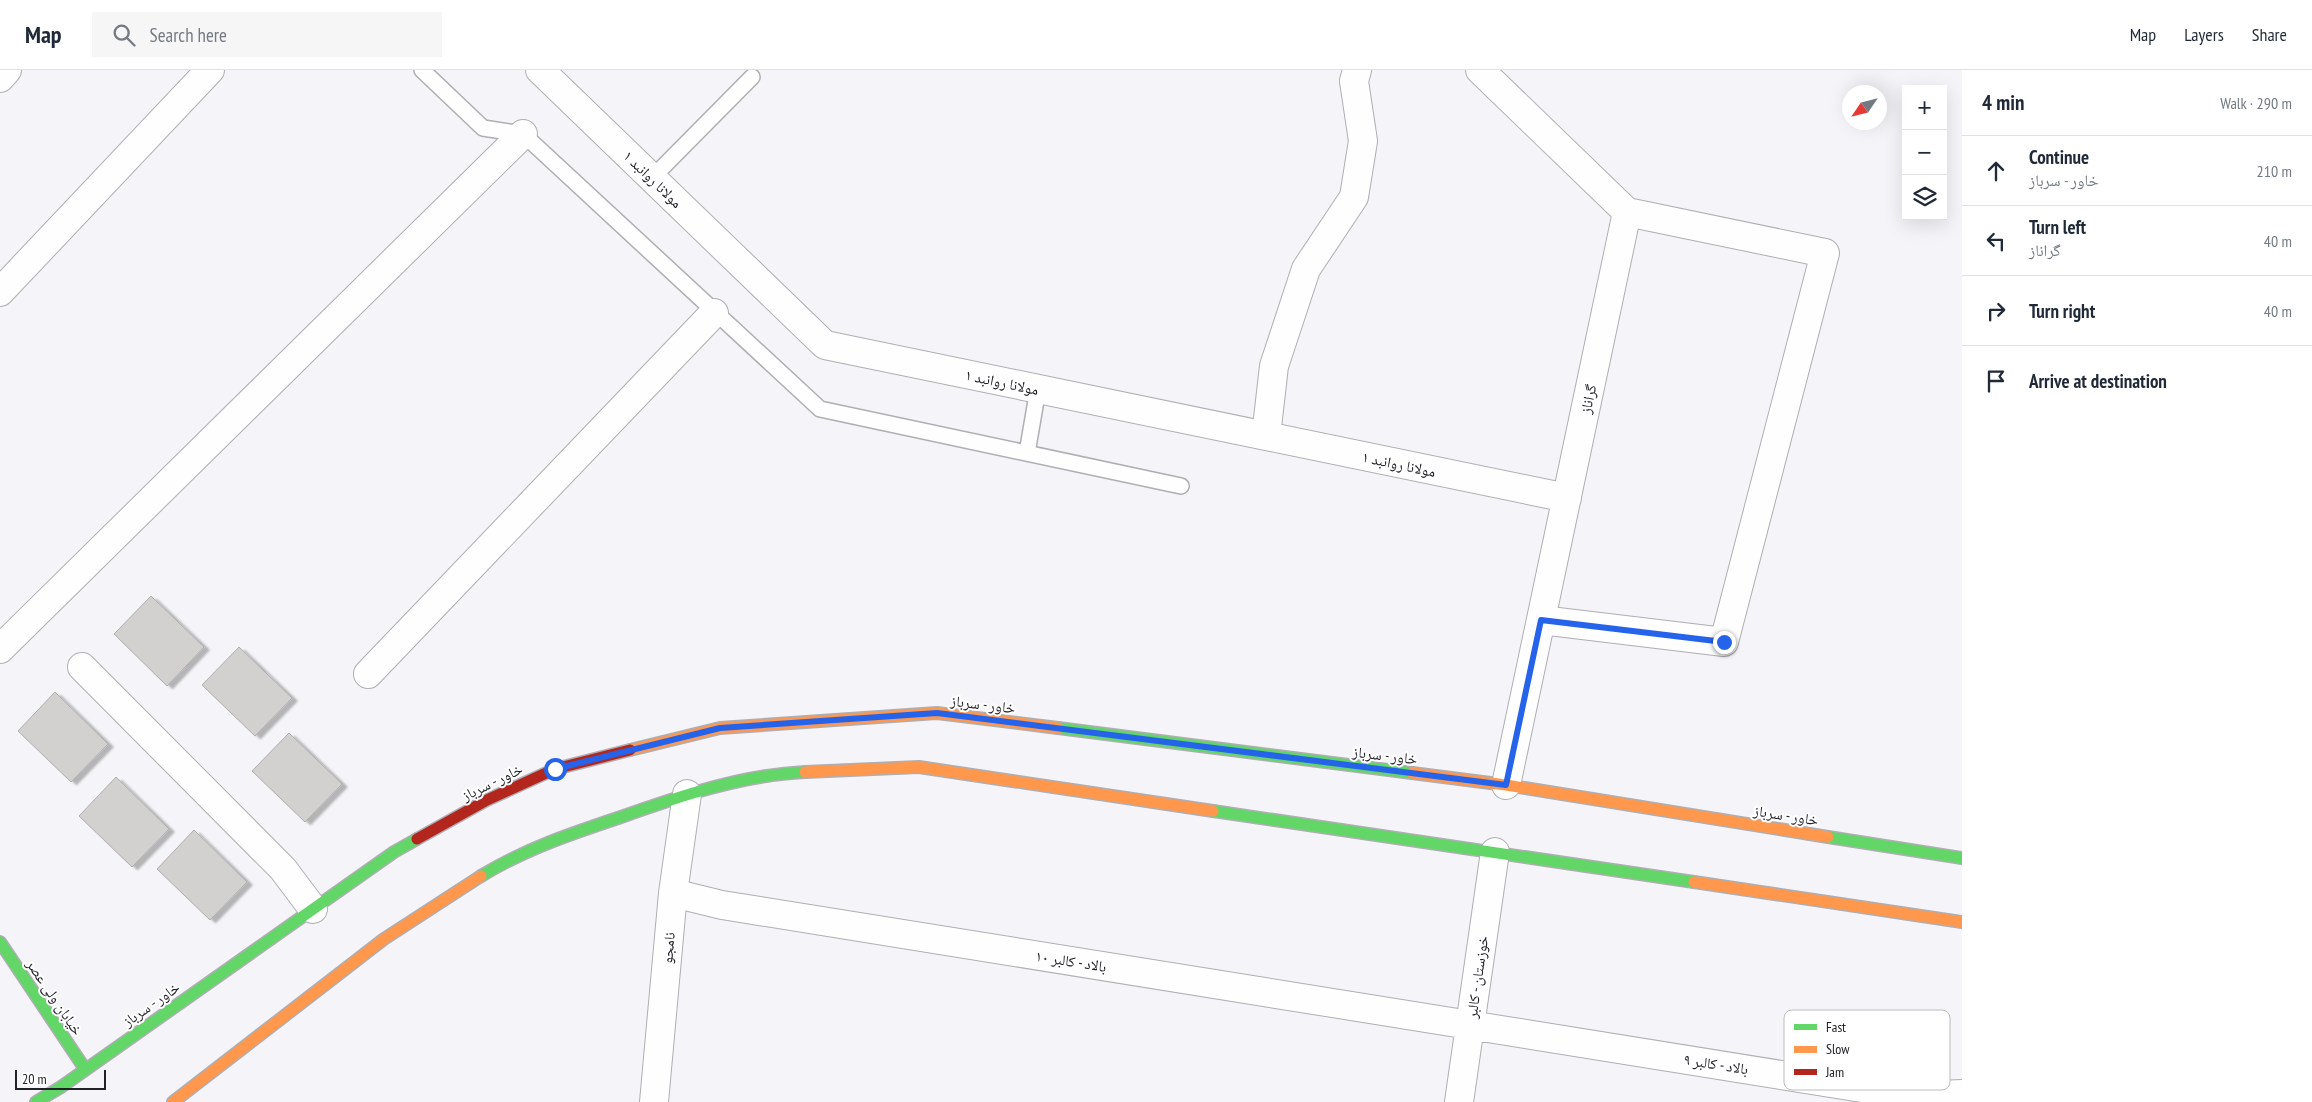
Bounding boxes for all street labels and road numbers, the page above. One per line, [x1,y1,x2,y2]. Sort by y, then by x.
street label: مولانا روانبد ۱ [620,146,687,212]
street label: مولانا روانبد ۱ [964,365,1041,399]
street label: گراناز [1575,382,1600,416]
street label: مولانا روانبد ۱ [1361,447,1438,481]
street label: خاور - سرباز [948,690,1017,717]
street label: خاور - سرباز [1350,741,1419,768]
street label: خاور - سرباز [458,759,526,805]
street label: خاور - سرباز [1751,800,1820,830]
street label: نامجو [657,931,679,965]
street label: خوزستان - کالبر [1462,934,1493,1021]
street label: بالاد - کالبر ۱۰ [1034,946,1108,976]
street label: خیابان ولی عصر [21,955,88,1040]
street label: خاور - سرباز [118,977,184,1031]
street label: بالاد - کالبر ۹ [1682,1050,1750,1078]

